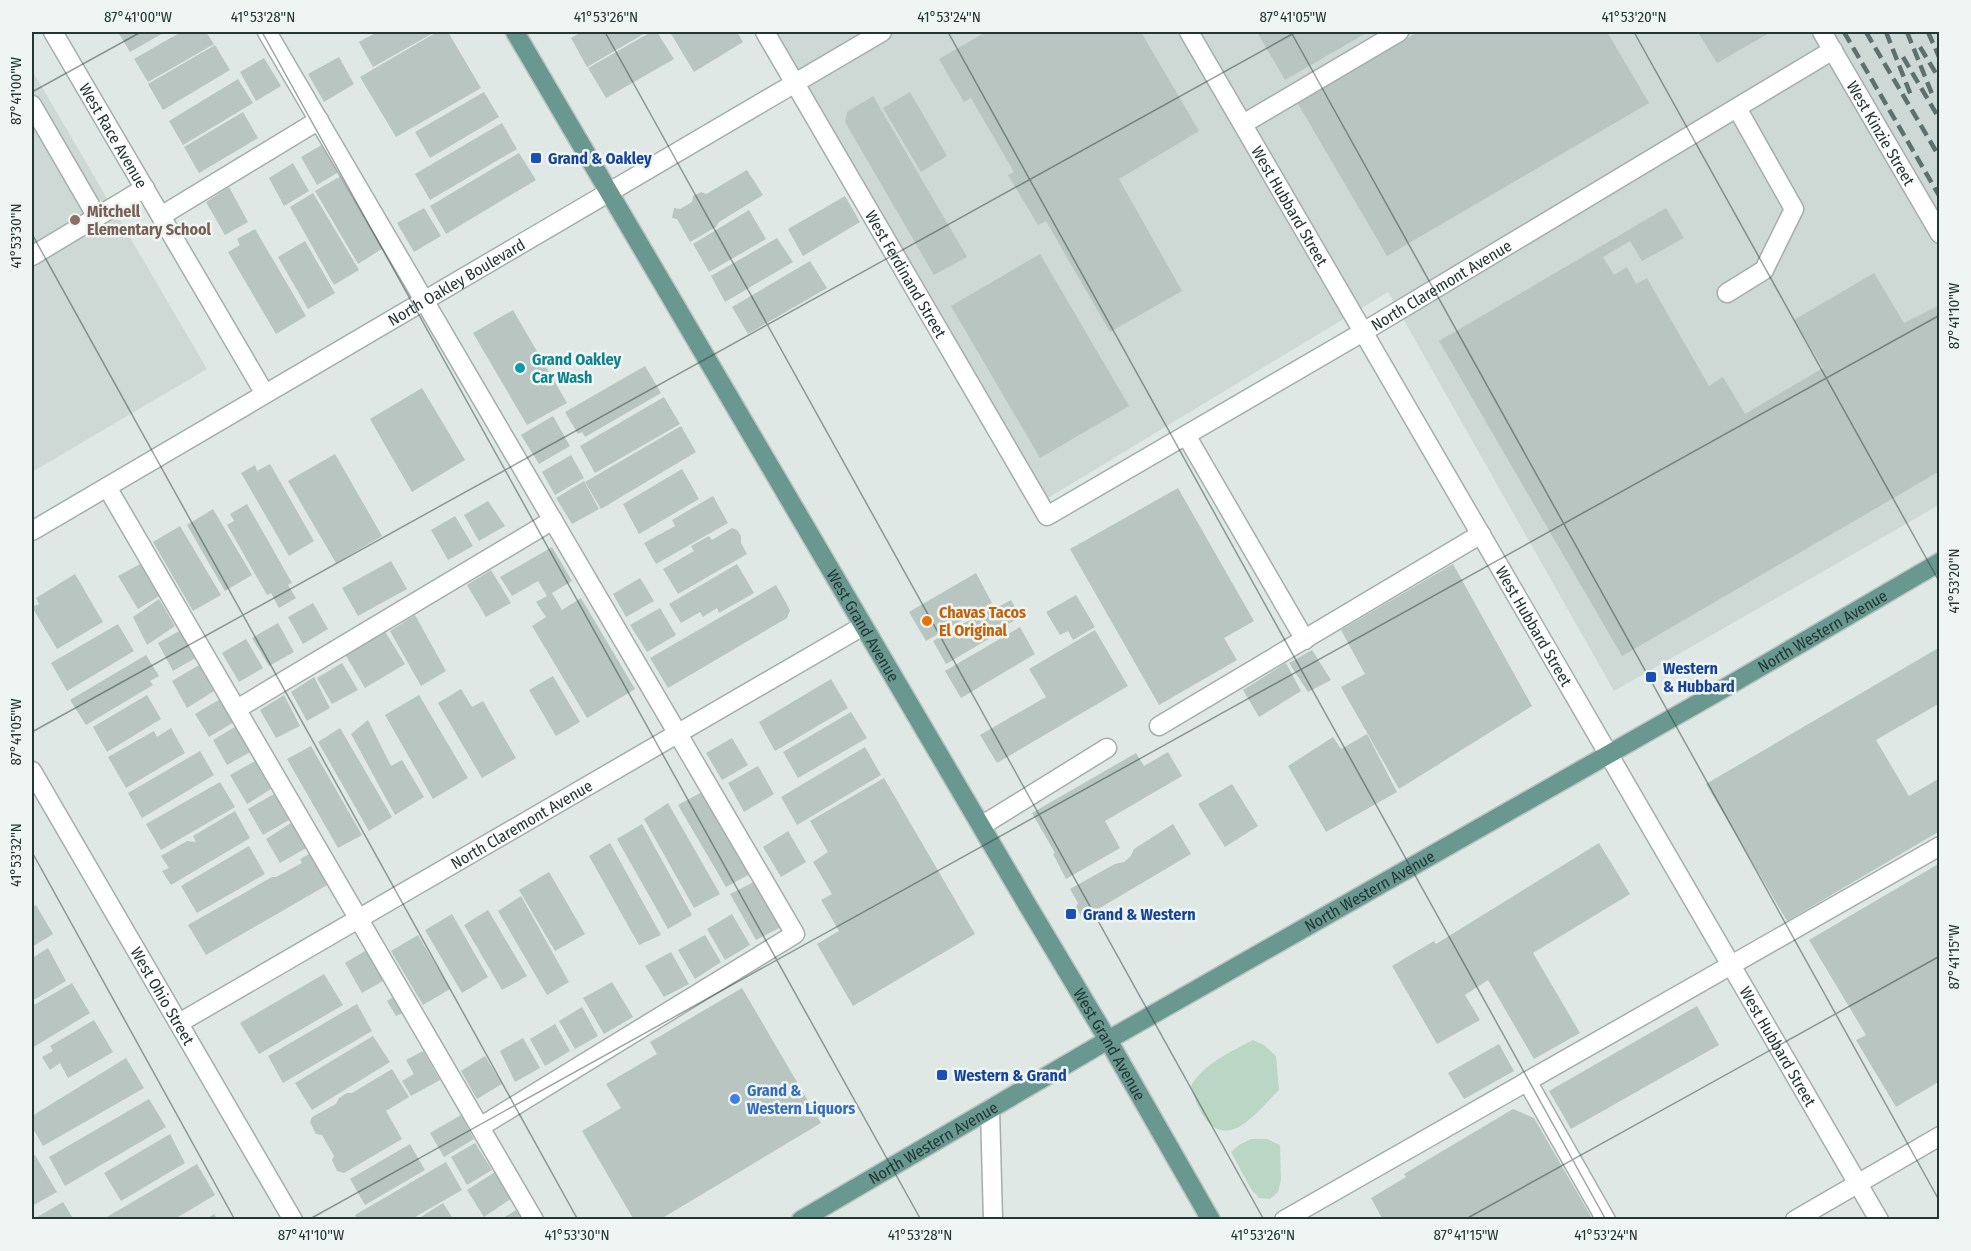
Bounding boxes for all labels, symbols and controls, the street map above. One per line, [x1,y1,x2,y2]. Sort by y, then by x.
text: 87°41'00"W [104,8,172,26]
text: 41°53'28"N [231,8,295,26]
text: 41°53'26"N [574,8,638,26]
text: 41°53'24"N [917,8,981,26]
text: 87°41'05"W [1260,8,1326,26]
text: 41°53'20"N [1602,8,1666,26]
text: 87°41'00"W [7,57,25,125]
street label: West Kinzie Street [1843,78,1919,190]
street label: West Race Avenue [75,80,151,192]
street label: West Hubbard Street [1247,143,1332,270]
place label: Grand & Oakley [548,149,652,168]
marker: Grand & Oakley [529,151,543,165]
place label: Mitchell Elementary School [87,202,212,239]
text: 41°53'30"N [7,203,25,269]
street label: West Ferdinand Street [861,207,950,342]
marker: Mitchell Elementary School [68,213,82,227]
street label: North Oakley Boulevard [385,235,528,330]
street label: North Claremont Avenue [1368,236,1515,335]
text: 87°41'10"W [1945,283,1963,349]
place label: Grand Oakley Car Wash [532,350,622,387]
marker: Grand Oakley Car Wash [513,361,527,375]
text: 41°53'20"N [1945,549,1963,613]
street label: West Hubbard Street [1491,563,1576,690]
street label: West Grand Avenue [823,566,903,685]
street label: North Western Avenue [1754,586,1891,676]
place label: Chavas Tacos El Original [939,603,1026,640]
marker: Chavas Tacos El Original [920,614,934,628]
place label: Western & Hubbard [1663,659,1735,696]
marker: Western & Hubbard [1644,670,1658,684]
text: 87°41'05"W [7,699,25,765]
street label: North Claremont Avenue [448,776,596,873]
text: 41°53'32"N [7,823,25,887]
street label: North Western Avenue [1301,847,1438,936]
place label: Grand & Western [1083,905,1196,924]
marker: Grand & Western [1064,907,1078,921]
text: 87°41'15"W [1945,924,1963,990]
street label: West Ohio Street [126,944,198,1049]
street label: West Hubbard Street [1736,983,1820,1110]
street label: West Grand Avenue [1069,985,1150,1104]
place label: Western & Grand [954,1066,1067,1085]
marker: Western & Grand [935,1068,949,1082]
place label: Grand & Western Liquors [747,1081,855,1118]
marker: Grand & Western Liquors [728,1092,742,1106]
street label: North Western Avenue [865,1098,1001,1188]
text: 87°41'10"W [278,1226,344,1244]
text: 41°53'30"N [544,1226,610,1244]
text: 41°53'28"N [888,1226,952,1244]
text: 41°53'26"N [1231,1226,1295,1244]
text: 87°41'15"W [1433,1226,1499,1244]
text: 41°53'24"N [1574,1226,1638,1244]

